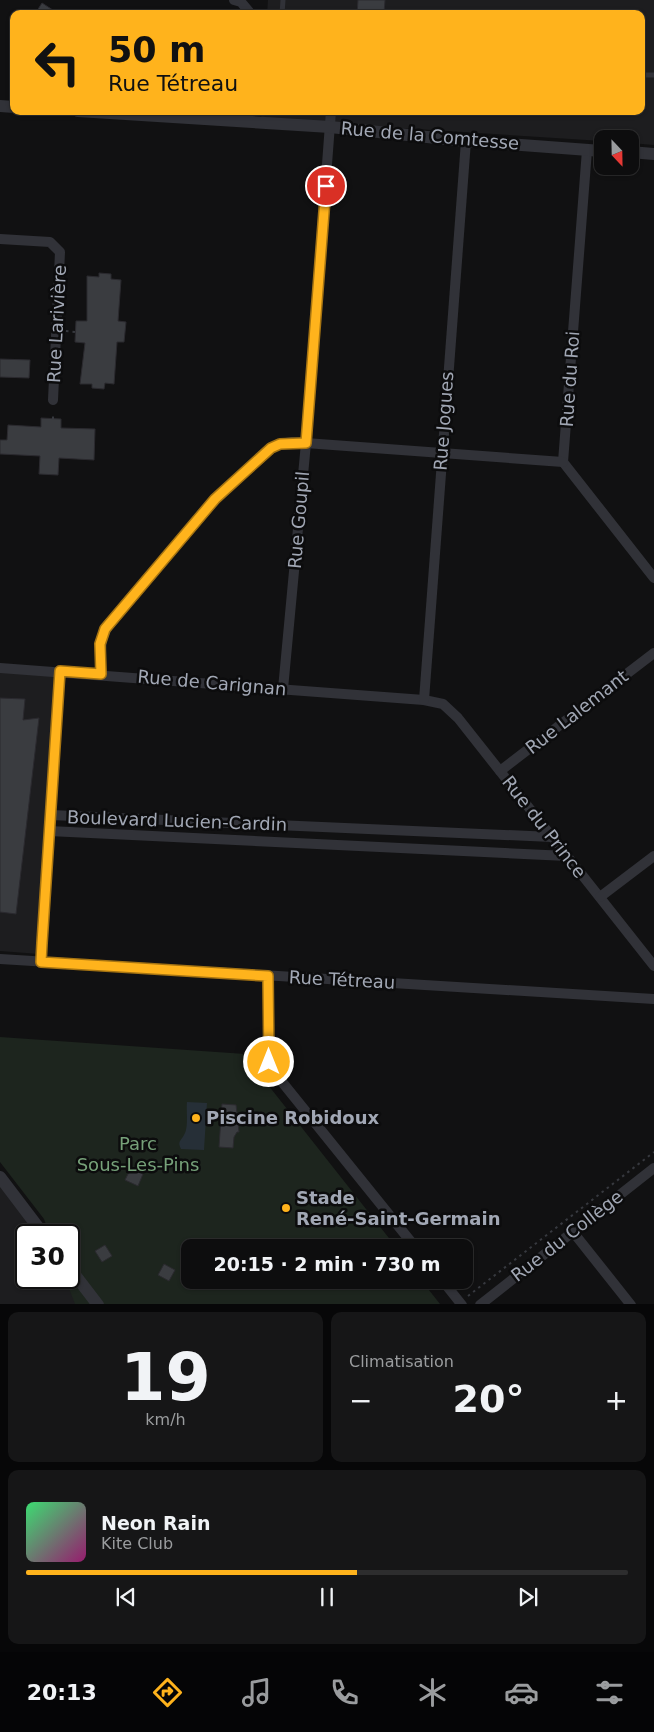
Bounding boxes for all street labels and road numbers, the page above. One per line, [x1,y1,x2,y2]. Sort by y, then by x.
street label: Rue de la Comtesse [340,117,520,154]
street label: Rue Larivière [43,264,70,384]
street label: Rue du Roi [556,330,583,428]
street label: Rue Jogues [430,371,457,471]
street label: Rue Goupil [284,470,313,570]
street label: Rue Lalemant [521,665,632,758]
street label: Rue de Carignan [137,666,287,699]
street label: Rue du Prince [498,771,591,882]
street label: Boulevard Lucien-Cardin [67,806,287,835]
street label: Rue Tétreau [288,966,396,993]
street label: Rue du Collège [507,1186,627,1286]

